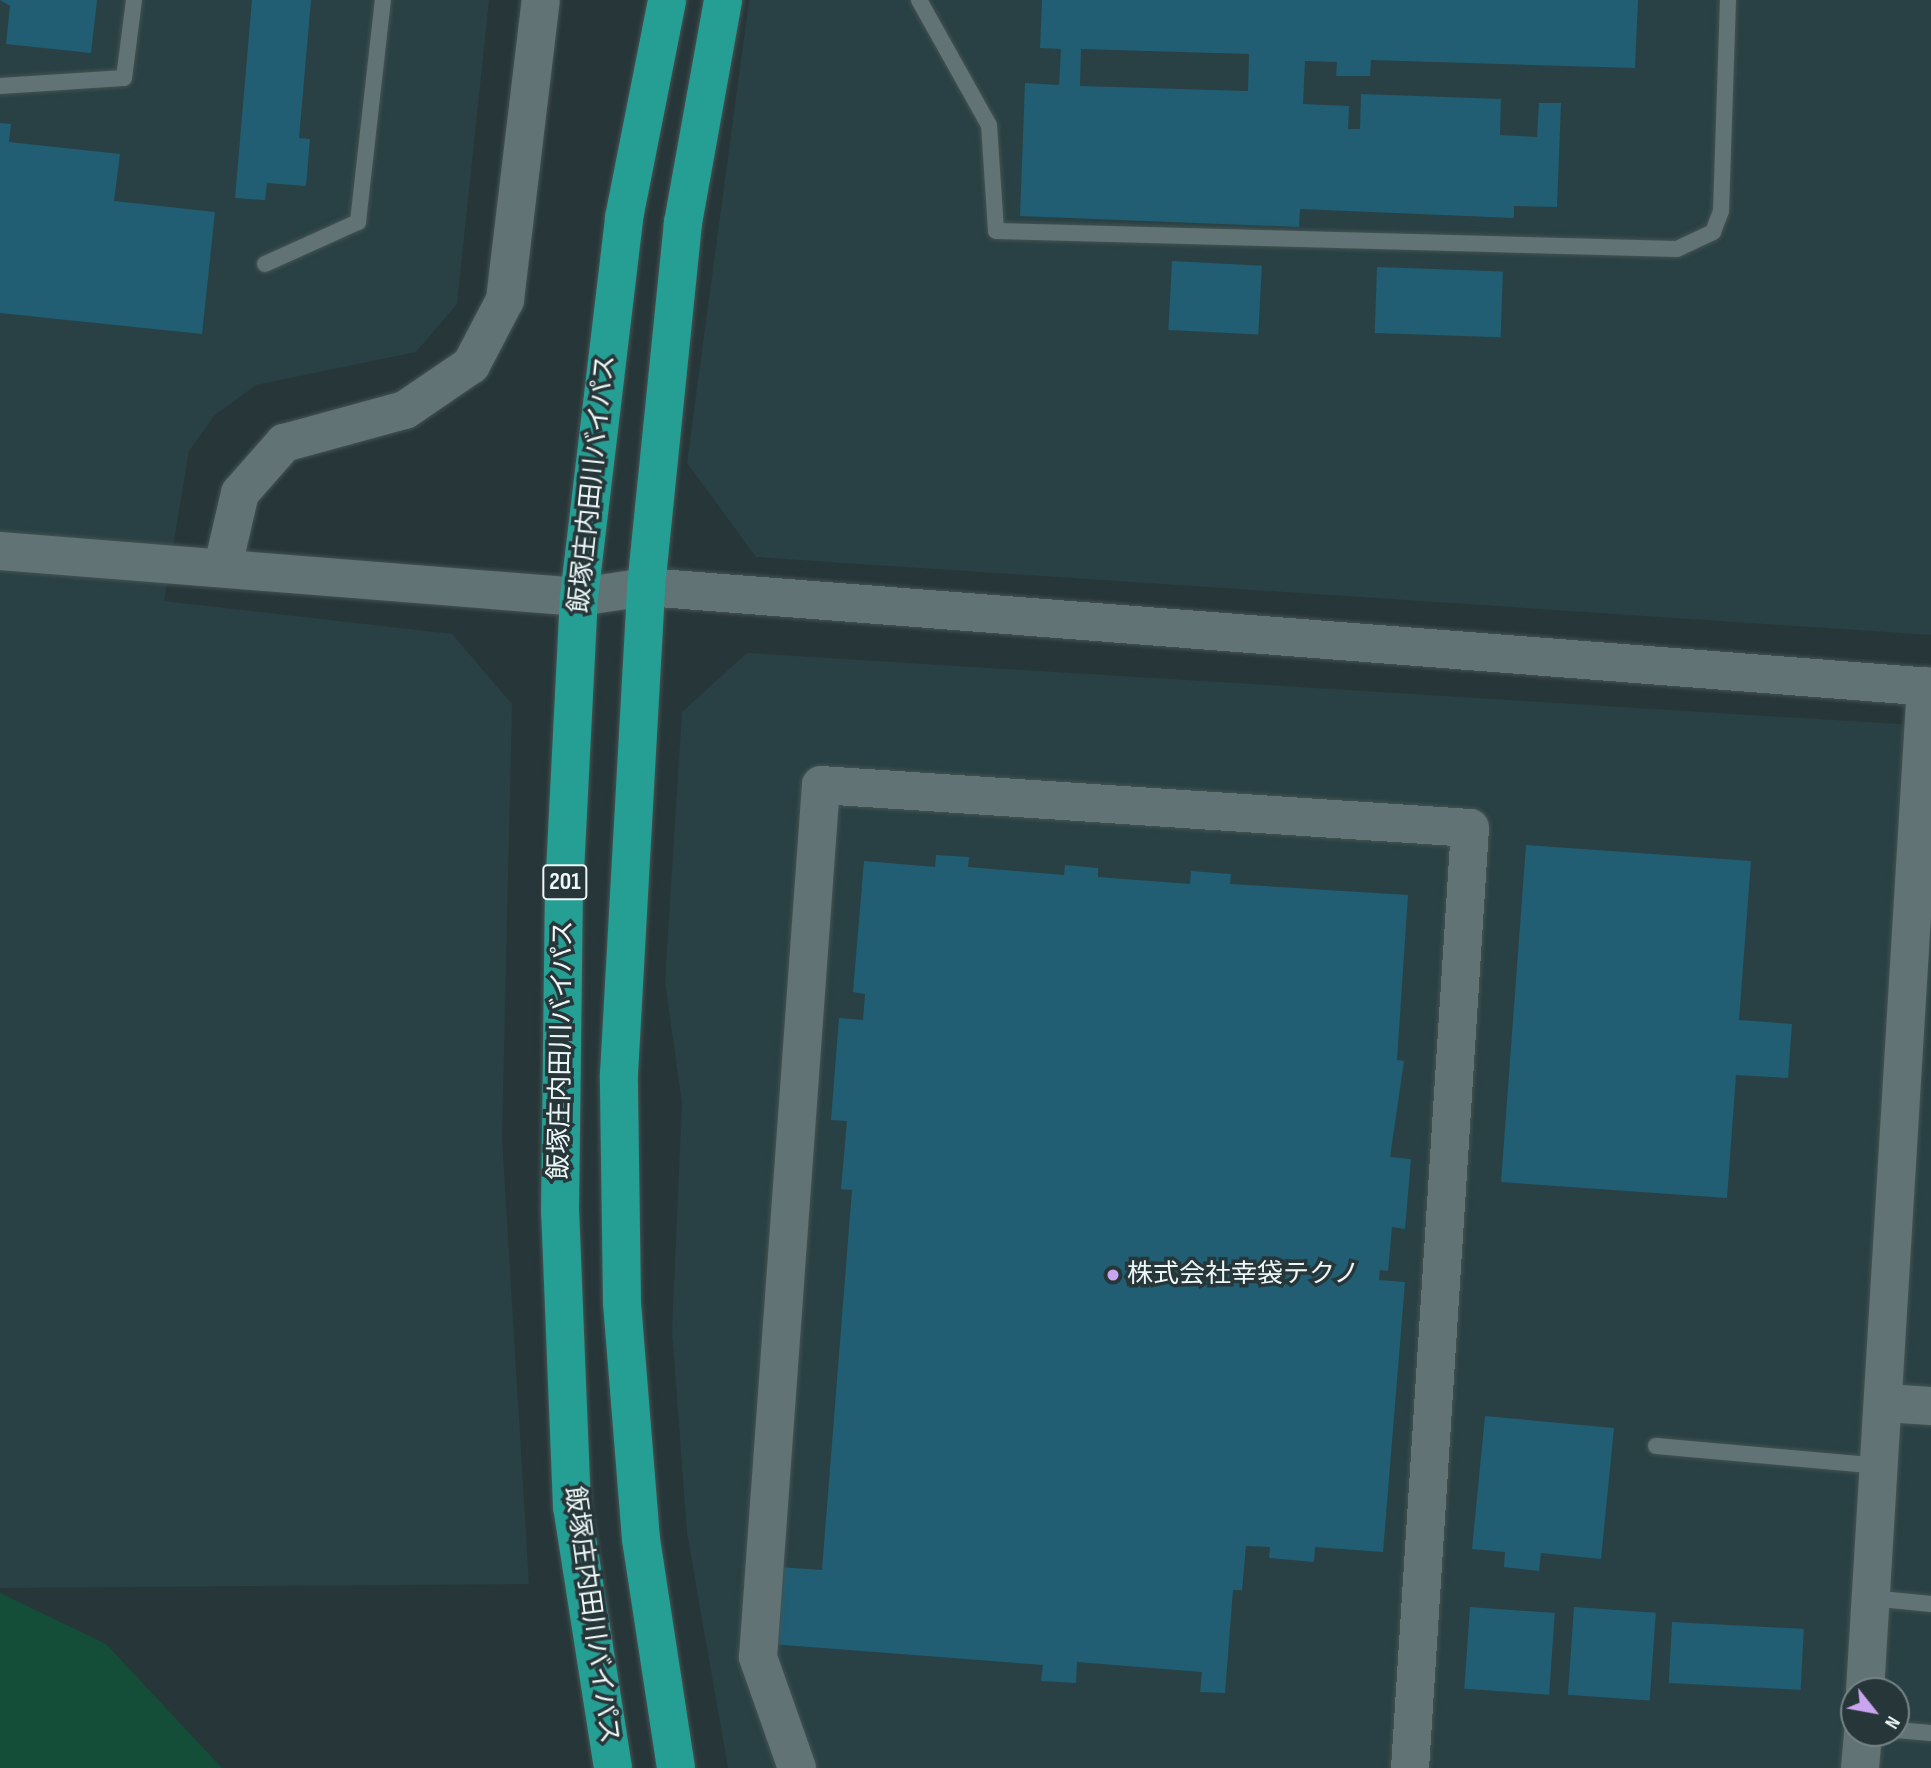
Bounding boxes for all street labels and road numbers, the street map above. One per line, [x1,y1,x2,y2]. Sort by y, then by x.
street label: 飯塚庄内田川バイパス [564,353,622,615]
road number: 201 [542,862,588,902]
street label: 飯塚庄内田川バイパス [544,920,580,1180]
street label: 飯塚庄内田川バイパス [557,1484,625,1746]

